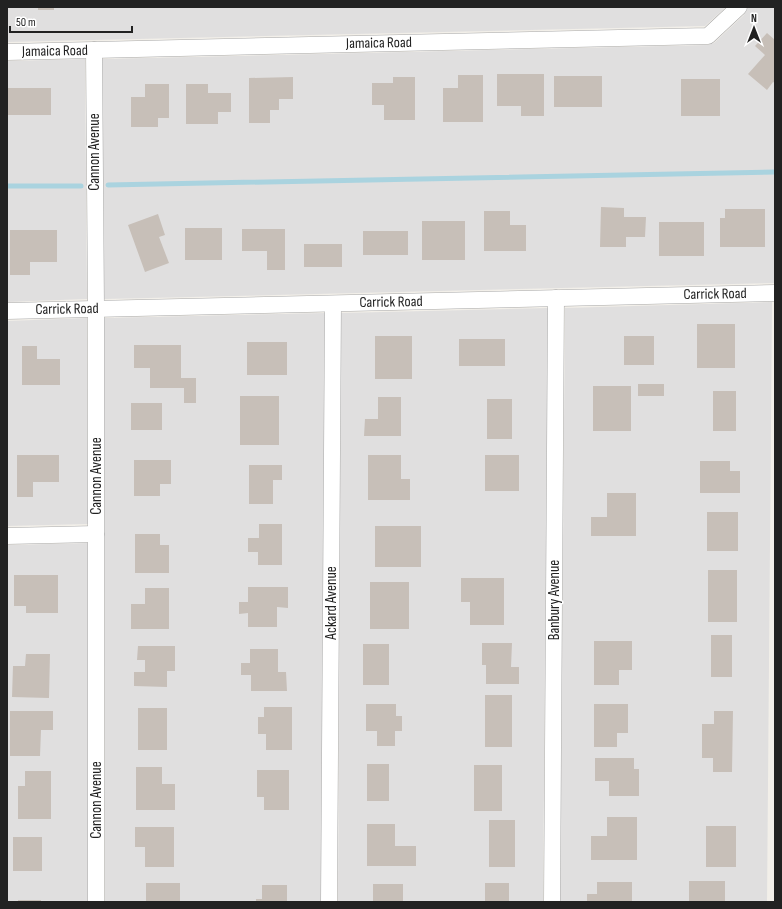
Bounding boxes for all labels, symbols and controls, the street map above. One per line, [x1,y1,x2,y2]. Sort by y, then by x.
scale bar [10,8,132,34]
north arrow [734,8,774,48]
text: N [751,12,757,25]
text: 50 m [16,15,36,30]
street label: Jamaica Road [345,33,412,53]
street label: Jamaica Road [21,41,88,61]
street label: Cannon Avenue [85,113,104,191]
street label: Carrick Road [683,284,747,304]
street label: Carrick Road [359,292,423,312]
street label: Carrick Road [35,299,99,319]
street label: Cannon Avenue [87,437,106,515]
street label: Banbury Avenue [545,560,564,640]
street label: Ackard Avenue [322,566,341,641]
street label: Cannon Avenue [87,761,106,839]

